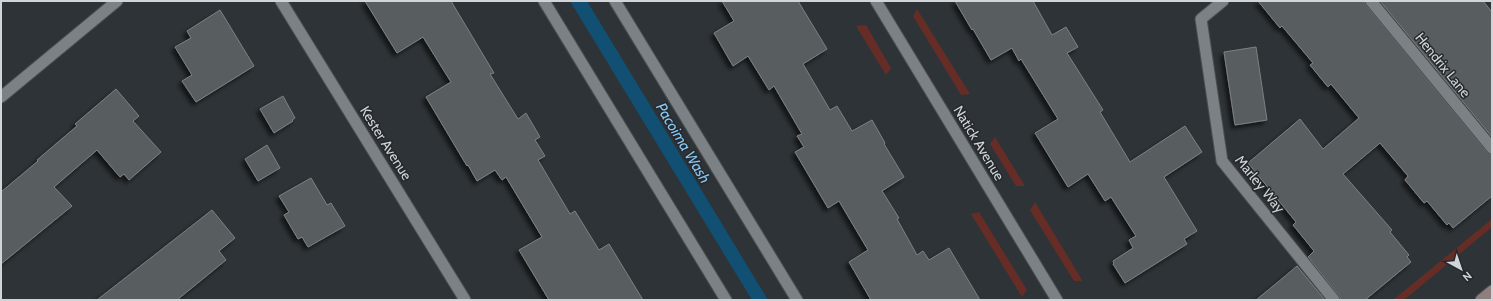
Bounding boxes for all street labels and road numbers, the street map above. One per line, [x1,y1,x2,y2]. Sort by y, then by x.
street label: Hendrix Lane [1411,29,1475,101]
street label: Natick Avenue [950,102,1008,184]
street label: Kester Avenue [356,103,416,183]
street label: Marley Way [1231,151,1289,217]

